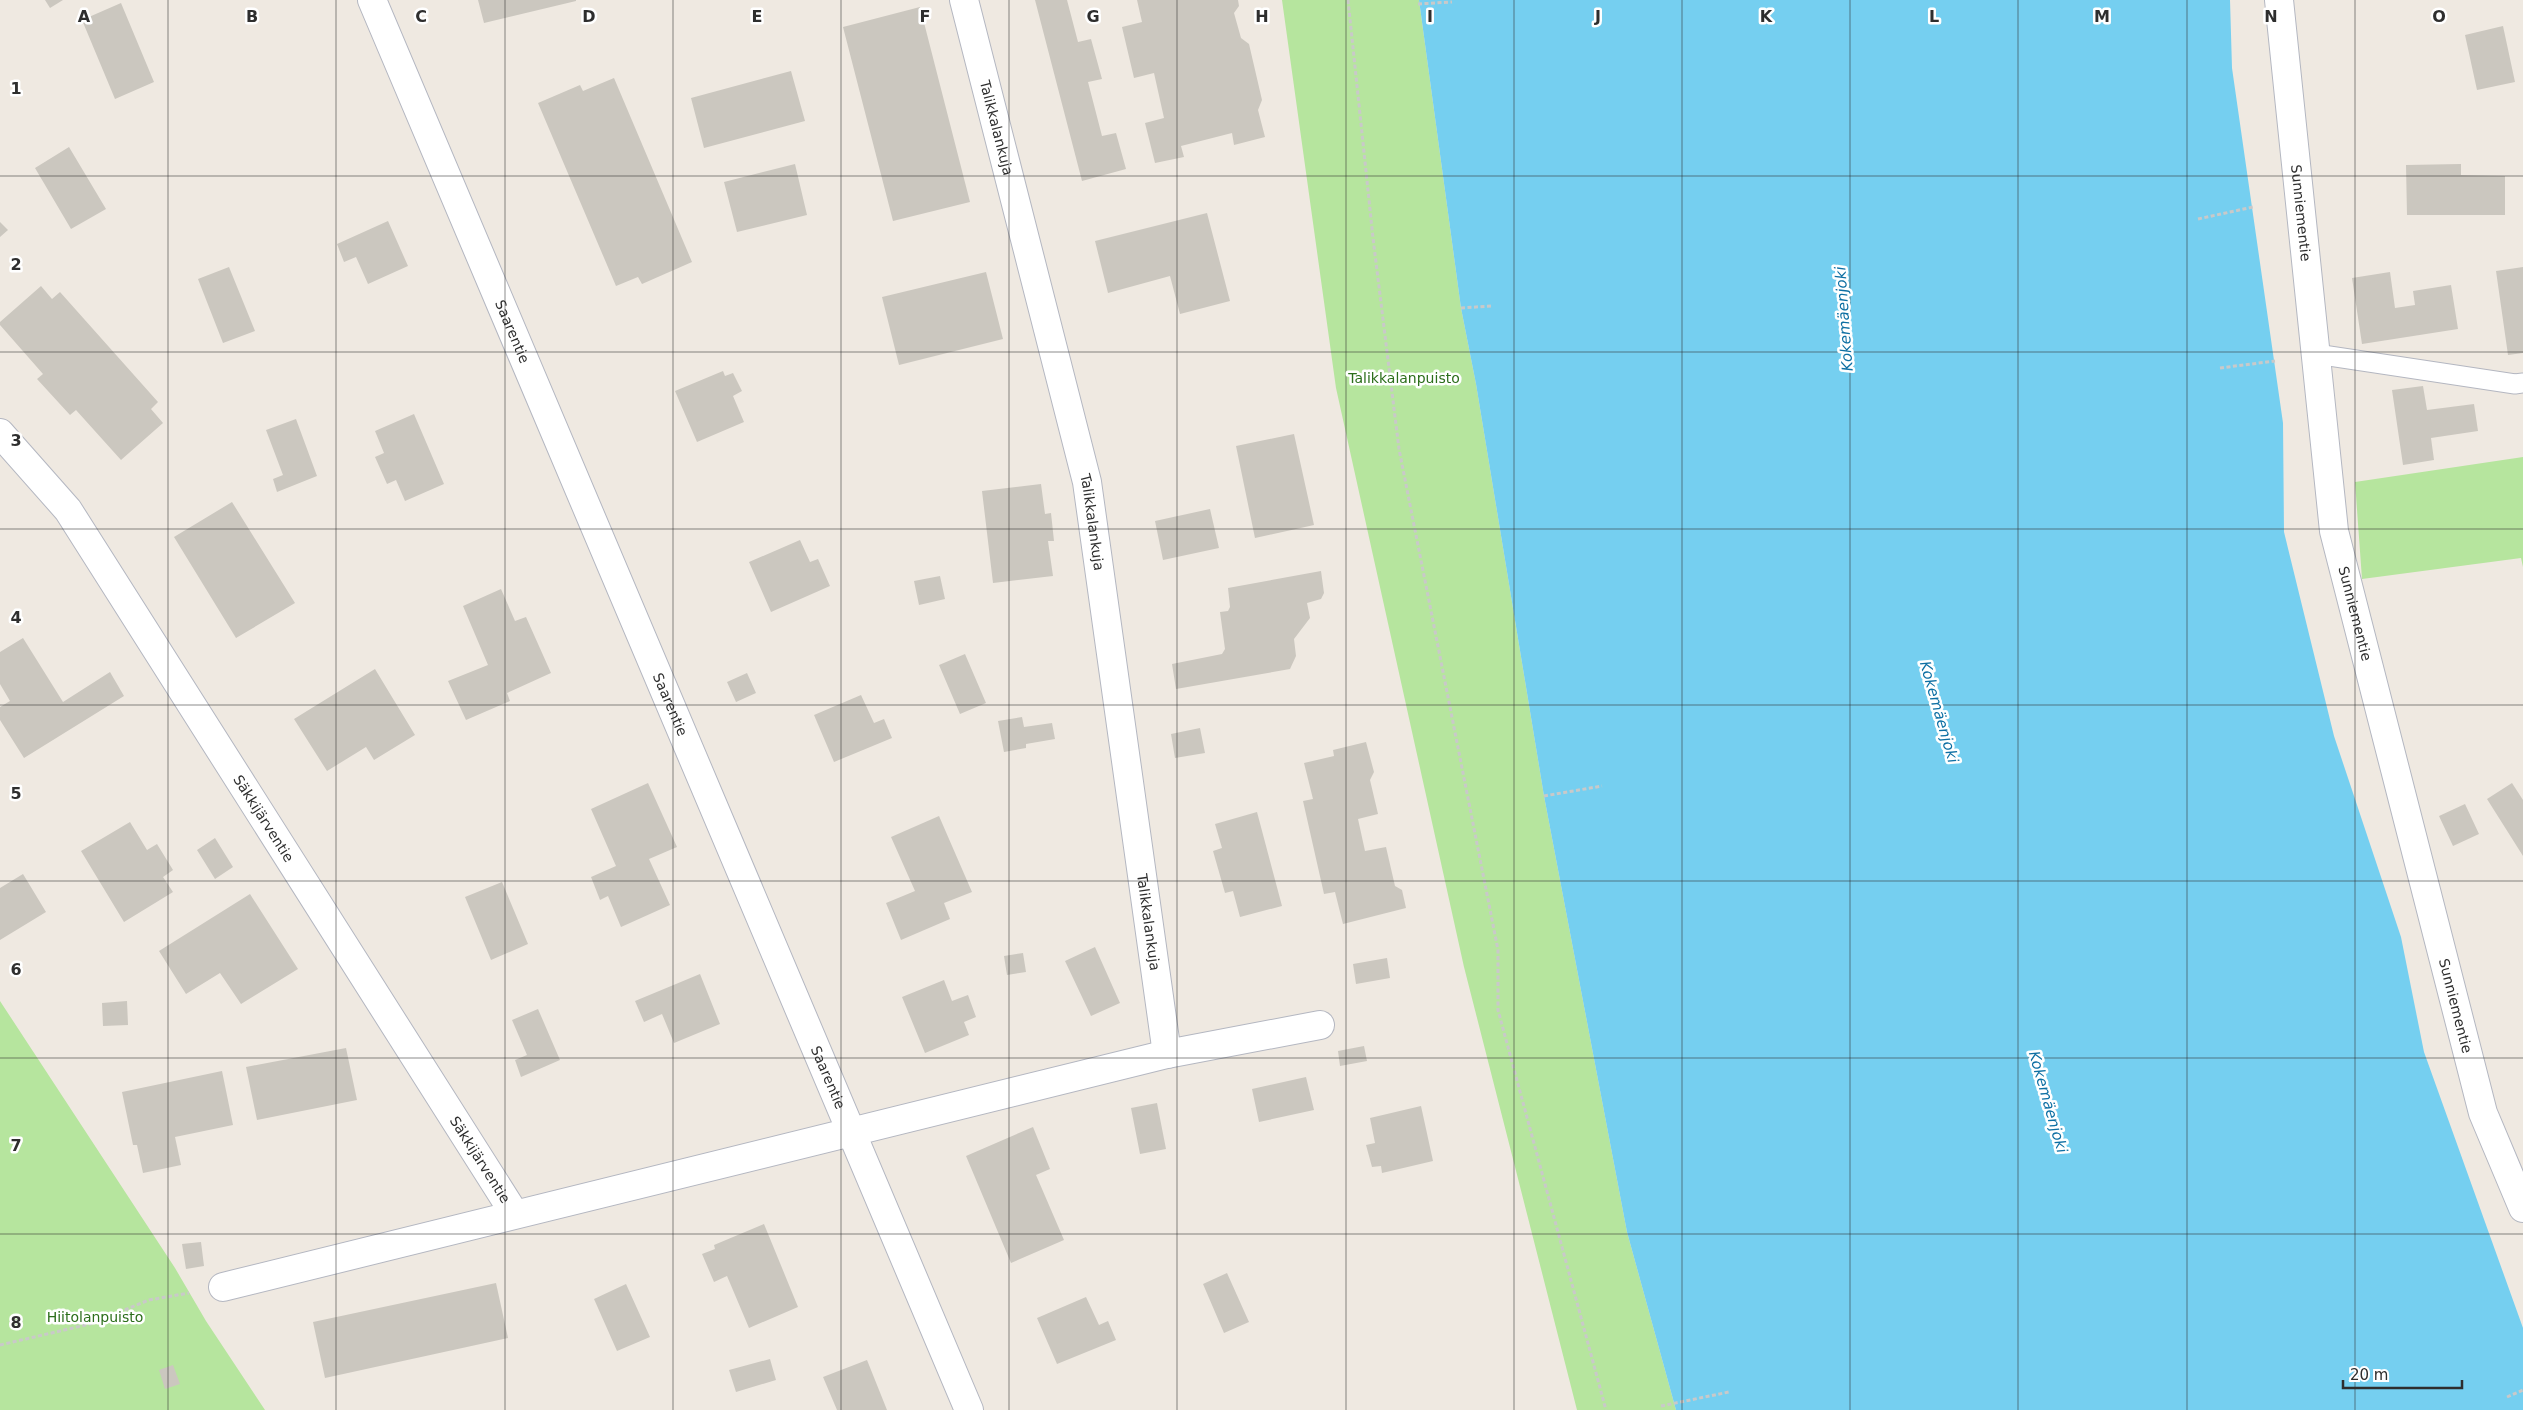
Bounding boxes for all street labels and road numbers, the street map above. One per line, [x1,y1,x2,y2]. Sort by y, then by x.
street label: Talikkalankuja [977,78,1016,177]
street label: Sunniementie [2288,164,2314,262]
street label: Saarentie [492,298,533,365]
street label: Talikkalankuja [1077,471,1107,572]
street label: Sunniementie [2335,564,2375,663]
street label: Saarentie [650,670,691,738]
street label: Säkkijärventie [230,772,297,865]
street label: Talikkalankuja [1134,872,1163,972]
street label: Sunniementie [2436,957,2475,1055]
street label: Saarentie [808,1043,849,1111]
street label: Säkkijärventie [447,1113,514,1206]

